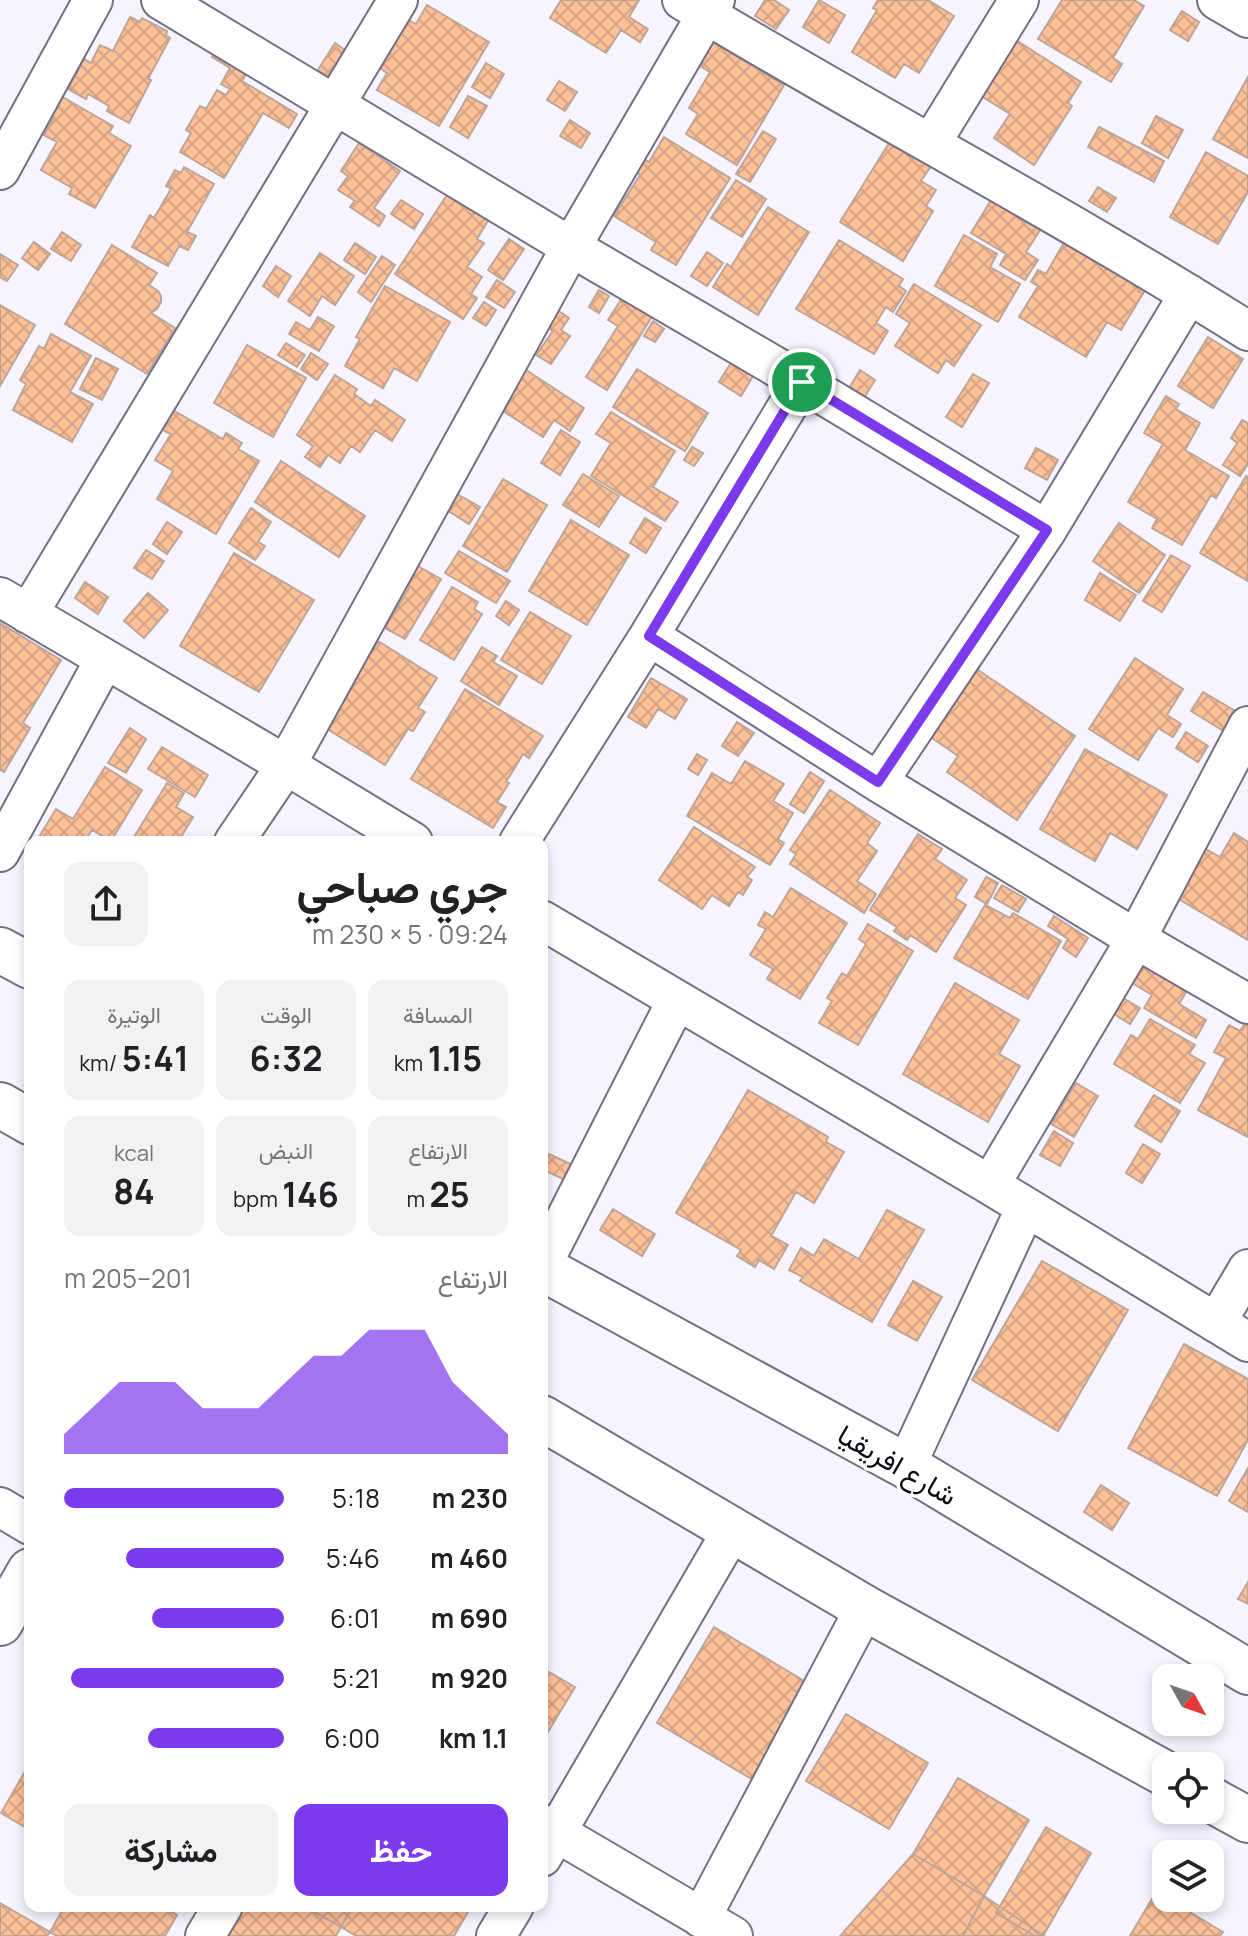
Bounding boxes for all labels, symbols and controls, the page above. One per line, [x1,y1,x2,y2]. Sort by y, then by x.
pin [768,348,836,416]
icon: arrive [780,360,824,404]
text: جري صباحي [297,856,508,916]
button: share [64,862,148,946]
text: 09:24 · 5 × 230 m [312,916,508,952]
text: الوتيرة [107,1000,161,1030]
text: الوقت [260,1000,312,1030]
text: المسافة [403,1000,473,1030]
text: 5:41 [122,1035,189,1081]
text: 6:32 [250,1035,322,1081]
text: 1.15 [428,1035,482,1081]
text: /km [79,1048,122,1078]
text: km [394,1048,428,1078]
text: النبض [259,1136,313,1166]
text: الارتفاع [408,1136,468,1166]
text: kcal [114,1138,154,1168]
text: 84 [113,1168,155,1214]
text: 146 [282,1171,339,1217]
text: 25 [429,1171,470,1217]
text: bpm [233,1184,282,1214]
text: m [406,1184,429,1214]
text: 201–205 m [64,1260,192,1296]
text: الارتفاع [437,1260,508,1296]
street label: شارع افريقيا [831,1415,965,1514]
text: 5:18 [332,1480,380,1516]
text: 230 m [432,1480,508,1516]
text: 5:46 [326,1540,380,1576]
text: 460 m [430,1540,508,1576]
text: 6:01 [330,1600,380,1636]
text: 690 m [431,1600,508,1636]
text: 5:21 [332,1660,380,1696]
text: 920 m [431,1660,508,1696]
north arrow [1152,1664,1224,1736]
map controls [1152,1664,1224,1912]
text: 6:00 [324,1720,380,1756]
text: 1.1 km [439,1720,508,1756]
button: locate [1152,1752,1224,1824]
button: مشاركة [64,1804,278,1896]
button: حفظ [294,1804,508,1896]
button: layers [1152,1840,1224,1912]

